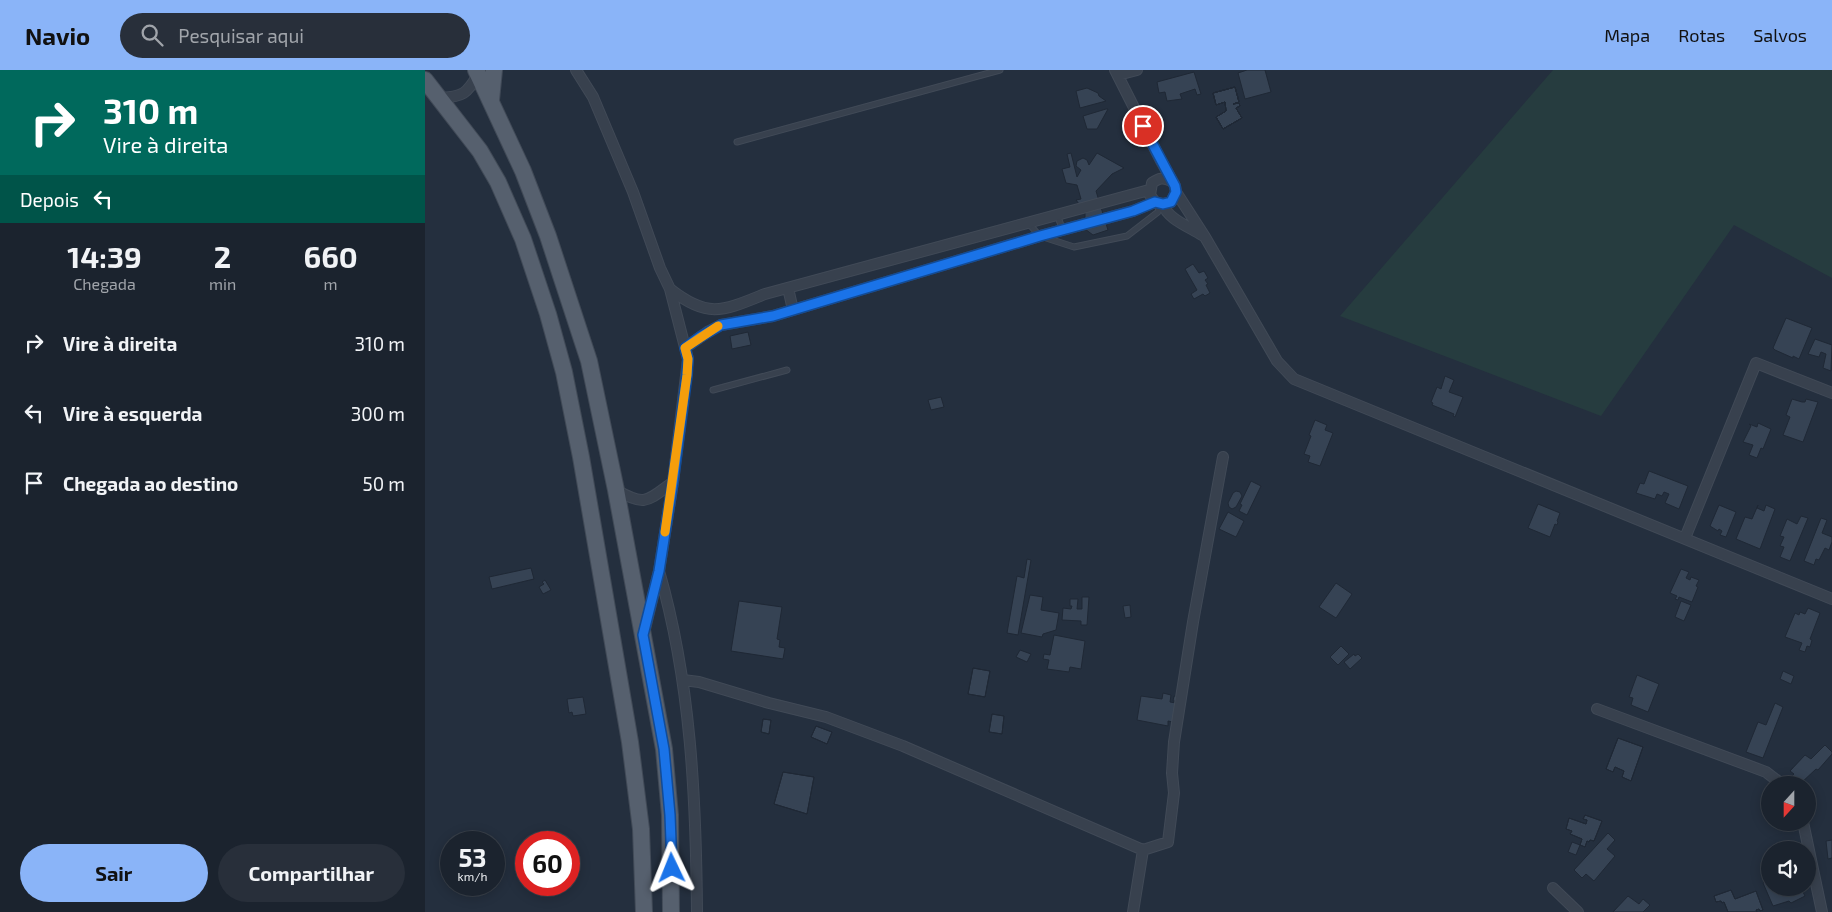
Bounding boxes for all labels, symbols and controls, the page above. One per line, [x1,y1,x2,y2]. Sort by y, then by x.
search box [120,13,470,58]
text: Navio [25,21,90,50]
icon: search [138,21,166,49]
text: Pesquisar aqui [178,24,304,47]
text: Mapa [1604,24,1650,46]
text: Rotas [1678,24,1725,46]
text: Salvos [1753,24,1807,46]
text: 310 m [103,89,198,131]
icon: right [20,90,85,155]
pin [1122,105,1164,147]
icon: arrive [1129,112,1157,140]
text: Vire à direita [103,131,228,157]
icon: left [89,185,117,213]
text: Depois [20,188,79,211]
text: 14:39 [67,238,142,274]
text: 2 [214,238,231,274]
text: 660 [303,238,358,274]
text: Chegada [73,274,136,293]
text: min [209,274,236,293]
text: m [324,274,338,293]
icon: right [20,329,48,357]
text: Vire à direita [63,332,177,355]
text: 310 m [355,332,405,355]
icon: left [20,399,48,427]
text: Vire à esquerda [63,402,202,425]
text: 300 m [351,402,405,425]
icon: arrive [20,469,48,497]
text: Chegada ao destino [63,472,238,495]
text: 50 m [362,472,405,495]
north arrow [1761,776,1816,831]
map controls [1761,776,1816,896]
speed limit sign: 60 [515,831,580,896]
position arrow [645,841,697,893]
button: sound [1761,841,1816,896]
text: 53 [459,842,486,872]
button: Sair [20,844,208,902]
button: Compartilhar [218,844,405,902]
text: km/h [458,869,487,883]

